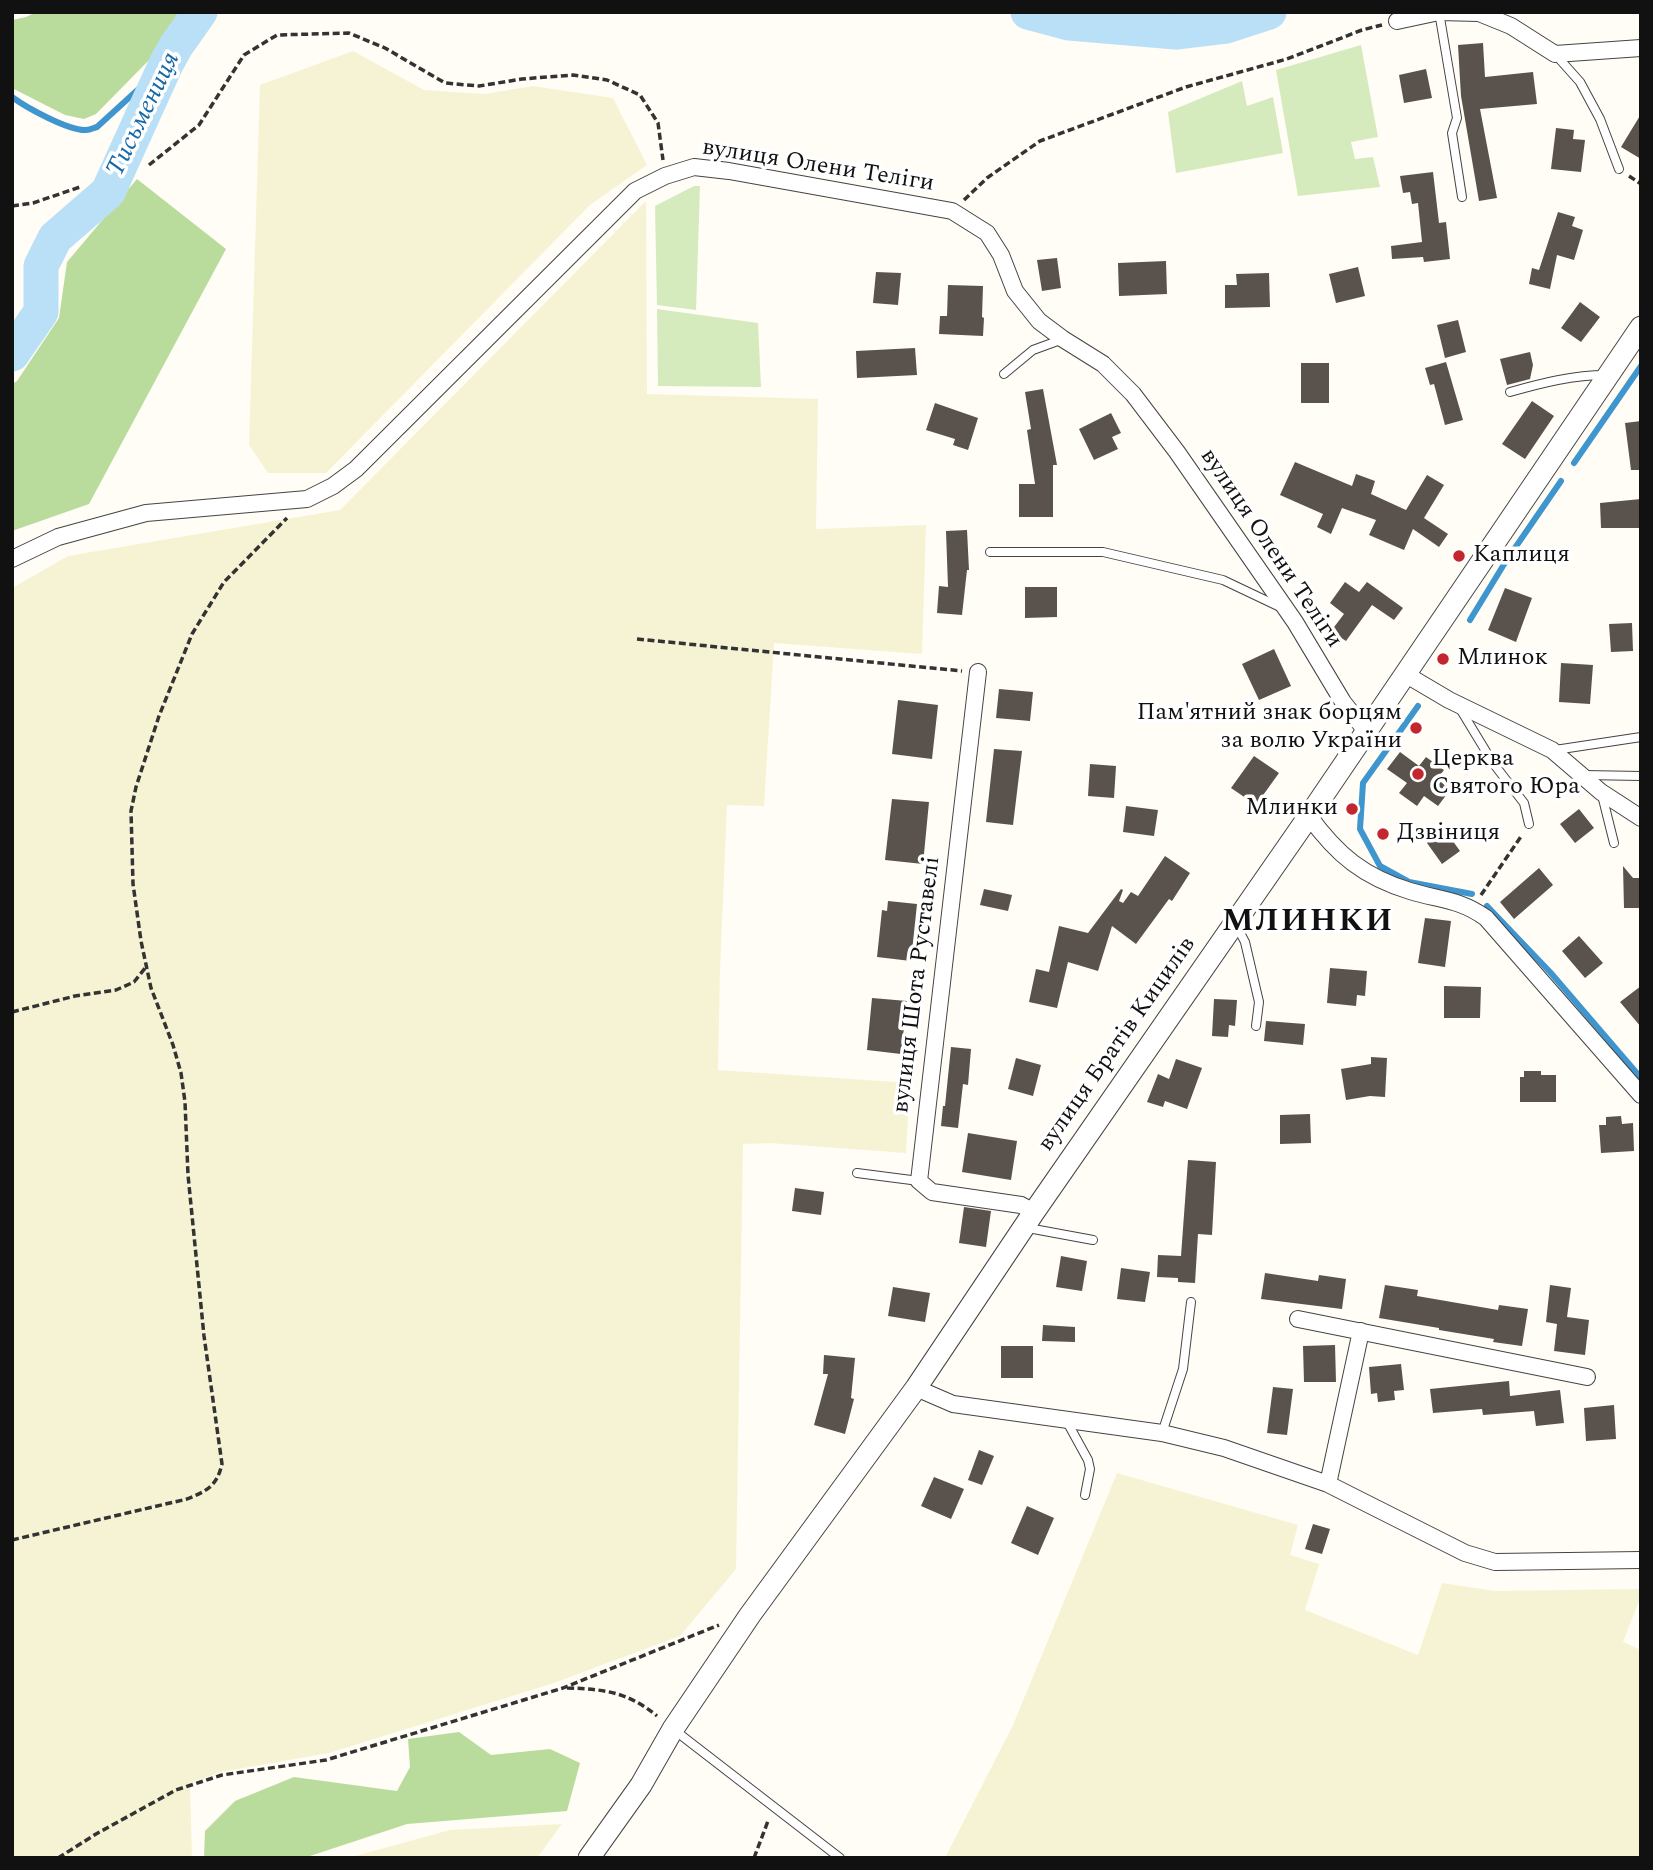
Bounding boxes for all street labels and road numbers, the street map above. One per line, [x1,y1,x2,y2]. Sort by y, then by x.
street label: вулиця Олени Теліги [700,134,936,200]
street label: вулиця Олени Теліги [1193,444,1347,654]
street label: вулиця Шота Руставелі [888,855,948,1115]
street label: вулиця Братів Кицилів [1033,932,1203,1158]

